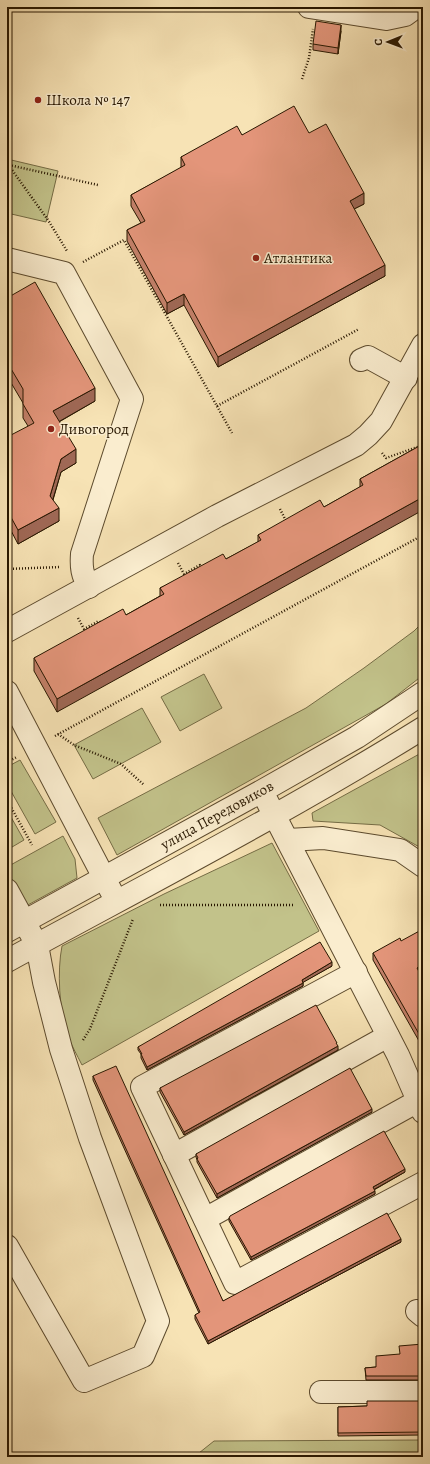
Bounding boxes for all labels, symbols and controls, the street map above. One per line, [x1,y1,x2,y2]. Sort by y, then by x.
north arrow [368,22,408,62]
text: С [371,38,386,46]
place label: Школа № 147 [46,90,130,110]
marker: Школа № 147 [33,95,43,105]
place label: Атлантика [263,248,332,268]
marker: Атлантика [251,253,261,263]
place label: Дивогород [59,419,129,439]
marker: Дивогород [46,424,56,434]
street label: улица Передовиков [156,776,277,855]

